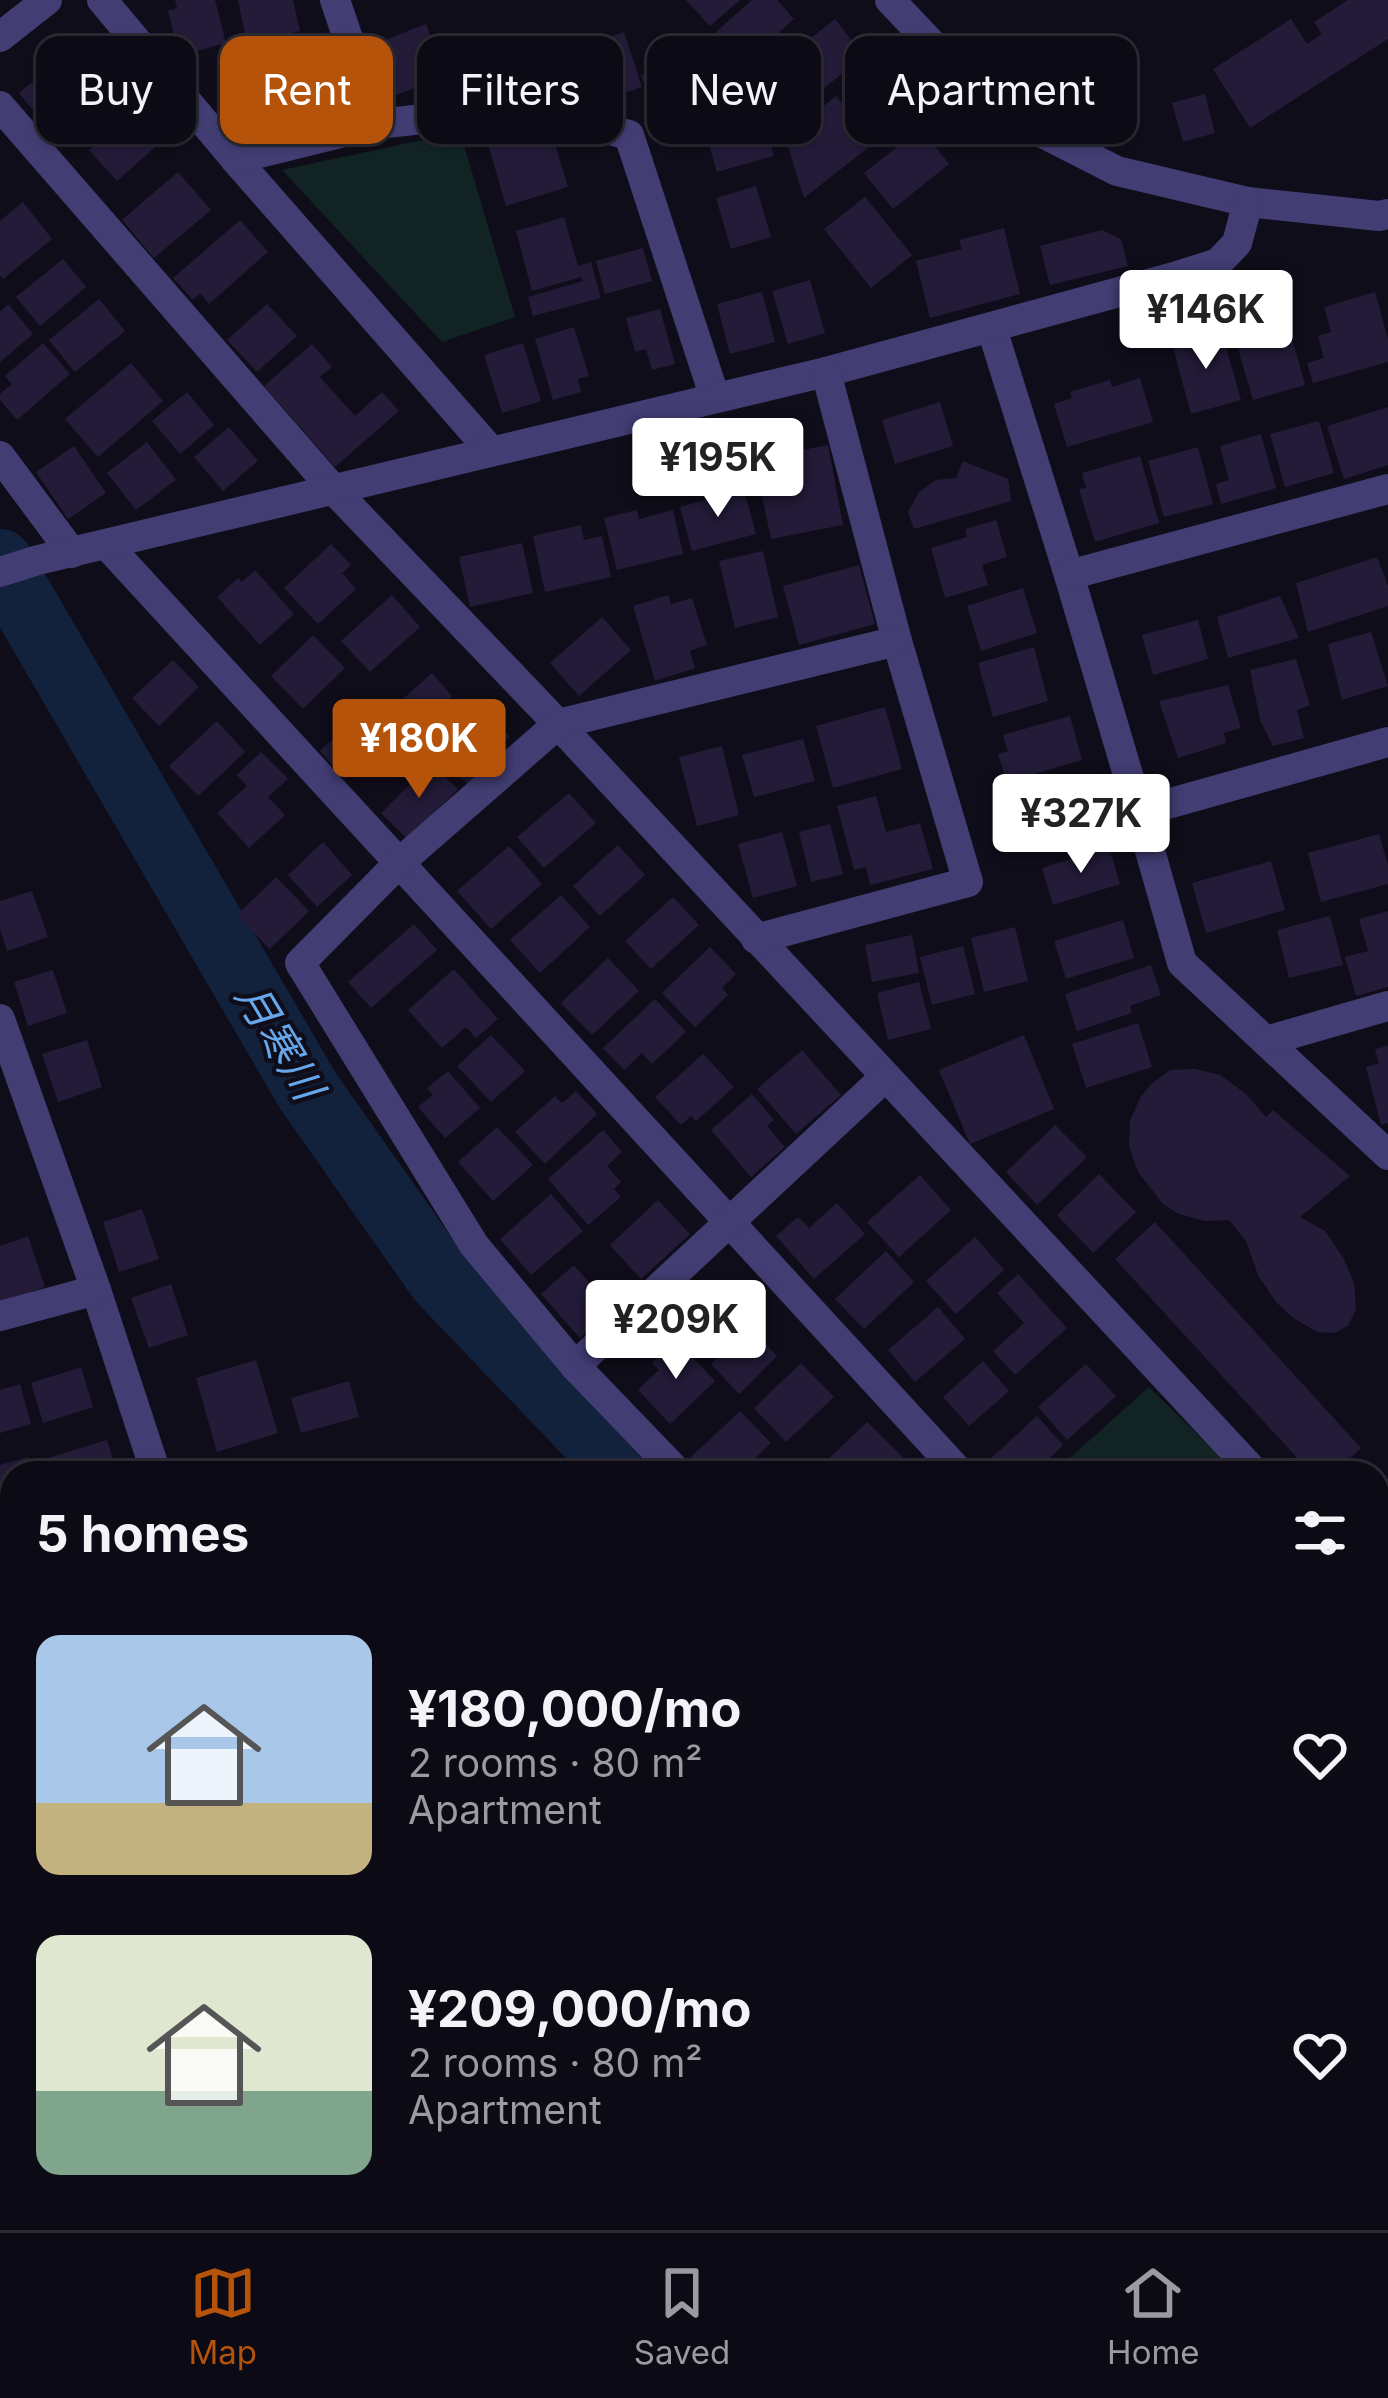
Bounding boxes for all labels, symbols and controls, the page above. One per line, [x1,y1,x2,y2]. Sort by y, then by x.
chip: Buy [36,36,196,144]
chip: Rent [220,36,393,144]
chip: Filters [417,36,623,144]
chip: New [647,36,821,144]
chip: Apartment [845,36,1137,144]
pin: ¥146K [1122,270,1290,372]
text: ¥146K [1147,285,1265,332]
pin: ¥195K [634,418,802,520]
text: ¥195K [659,433,777,480]
pin: ¥180K [335,699,503,801]
text: ¥180K [360,714,478,761]
pin: ¥327K [997,774,1165,876]
text: ¥327K [1020,789,1142,836]
water label: 月寒川 [226,974,336,1112]
pin: ¥209K [592,1280,760,1382]
text: ¥209K [613,1295,739,1342]
icon: filters [1287,1500,1353,1566]
text: 5 homes [36,1503,249,1564]
text: ¥180,000/mo [408,1678,742,1739]
icon: home [132,1683,276,1827]
icon: heart [1287,1722,1353,1788]
text: 2 rooms · 80 m² [408,1739,703,1786]
text: Apartment [408,1786,602,1833]
text: ¥209,000/mo [408,1978,752,2039]
icon: home [132,1983,276,2127]
icon: heart [1287,2022,1353,2088]
text: 2 rooms · 80 m² [408,2039,703,2086]
text: Apartment [408,2086,602,2133]
tab: Map [188,2260,257,2372]
tab: Saved [634,2260,730,2372]
tab: Home [1107,2260,1200,2372]

